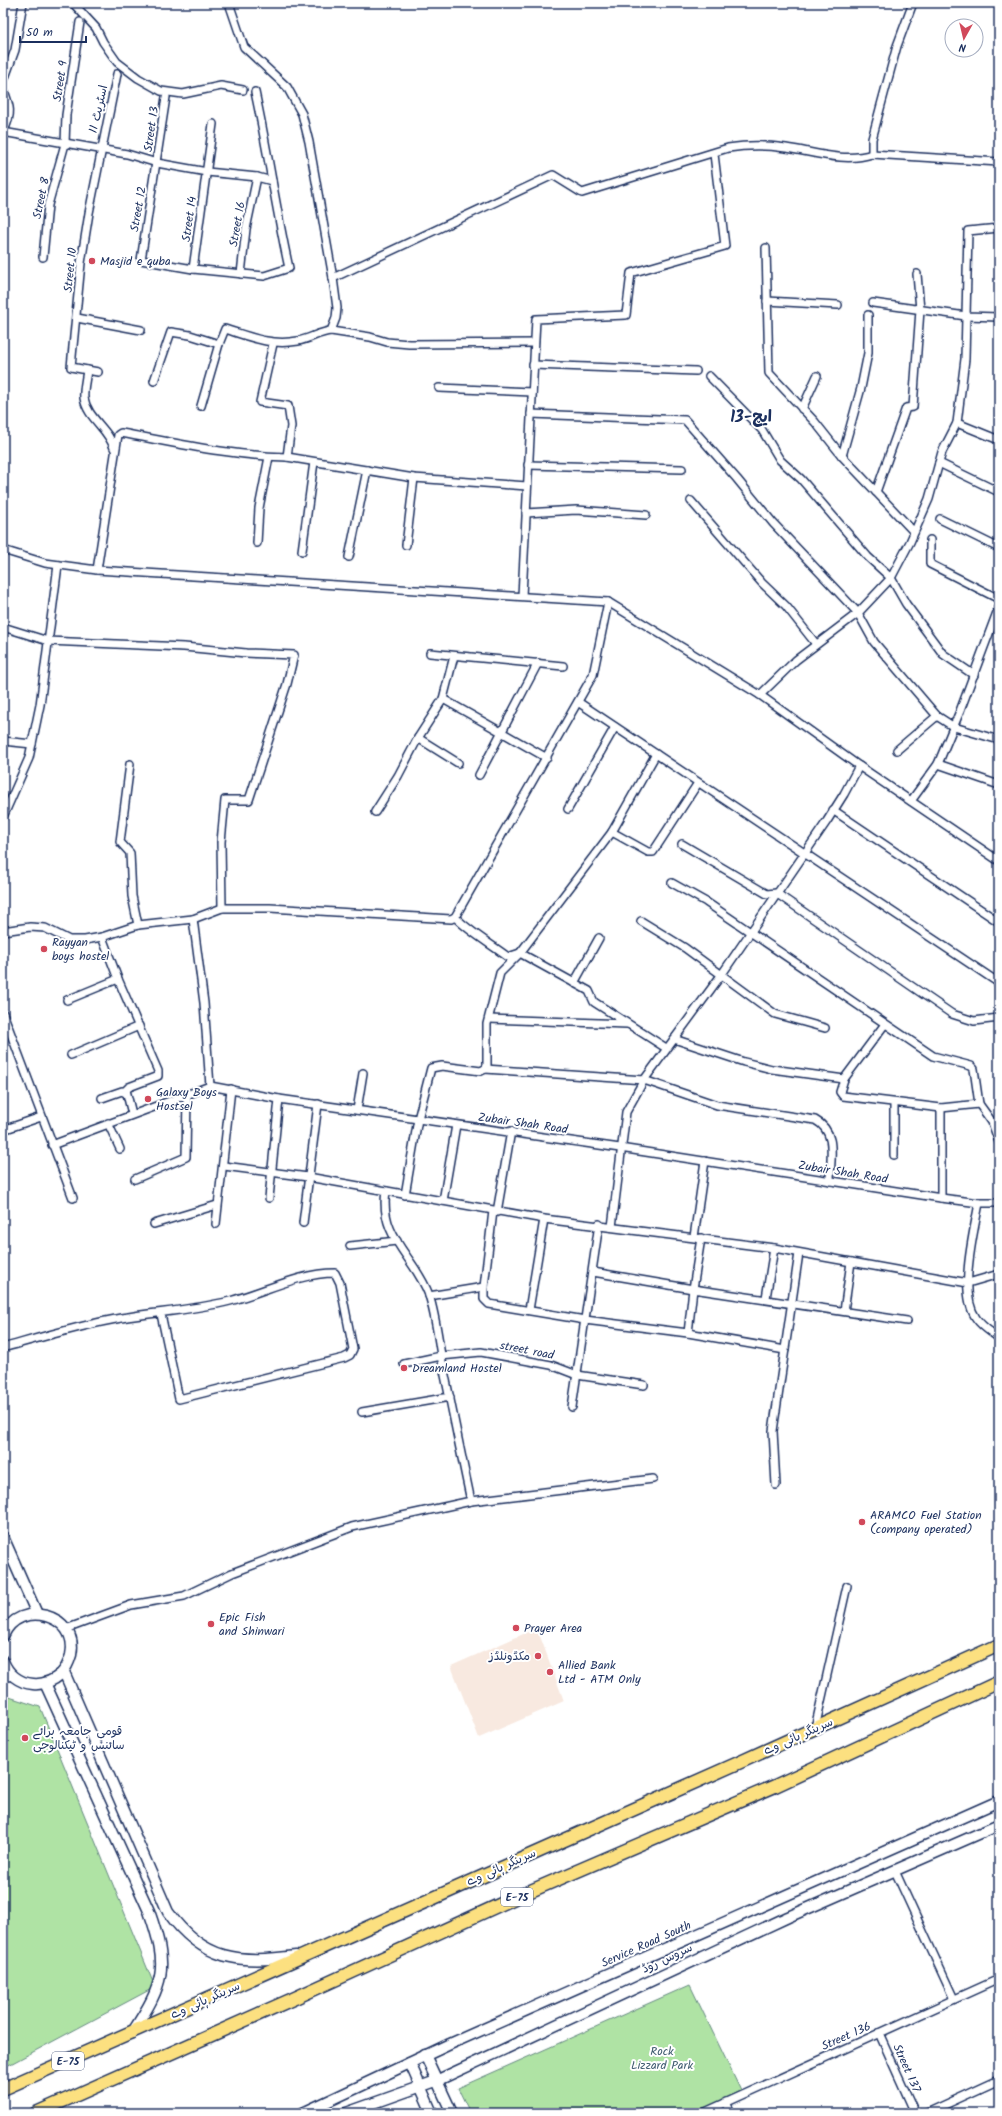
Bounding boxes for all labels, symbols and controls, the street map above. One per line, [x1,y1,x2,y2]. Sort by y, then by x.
scale bar [20,18,86,44]
north arrow [944,18,984,58]
text: 50 m [26,23,53,42]
text: N [958,38,967,56]
street label: Street 9 [48,59,73,103]
street label: اسٹریٹ 11 [84,83,113,135]
street label: Street 13 [139,105,164,153]
street label: Street 8 [28,175,55,221]
street label: Street 12 [125,185,152,233]
street label: Street 14 [177,195,202,243]
street label: Street 16 [224,200,251,248]
street label: Street 10 [59,247,82,293]
place label: Masjid e quba [100,252,171,271]
marker: Masjid e quba [87,256,97,266]
district label: ایچ-13 [730,405,772,430]
place label: Rayyan boys hostel [52,933,109,966]
marker: Rayyan boys hostel [39,944,49,954]
place label: Galaxy Boys Hostsel [156,1083,217,1116]
marker: Galaxy Boys Hostsel [143,1094,153,1104]
street label: Zubair Shah Road [477,1108,570,1139]
street label: Zubair Shah Road [797,1156,890,1189]
street label: street road [498,1336,557,1365]
place label: Dreamland Hostel [412,1359,502,1378]
marker: Dreamland Hostel [399,1363,409,1373]
place label: ARAMCO Fuel Station (company operated) [870,1506,982,1539]
marker: ARAMCO Fuel Station (company operated) [857,1517,867,1527]
place label: Epic Fish and Shinwari [219,1608,286,1641]
marker: Epic Fish and Shinwari [206,1619,216,1629]
place label: Prayer Area [524,1619,583,1638]
marker: Prayer Area [511,1623,521,1633]
place label: مکڈونلڈز [488,1647,530,1666]
marker: مکڈونلڈز [533,1651,543,1661]
place label: Allied Bank Ltd - ATM Only [558,1656,641,1689]
marker: Allied Bank Ltd - ATM Only [545,1667,555,1677]
street label: سرینگر ہائی وے [760,1713,836,1760]
place label: قومی جامعہ برائے سائنس و ٹیکنالوجی [33,1722,125,1755]
marker: قومی جامعہ برائے سائنس و ٹیکنالوجی [20,1733,30,1743]
street label: سرینگر ہائی وے [463,1844,539,1891]
road number: E-75 [501,1888,533,1906]
street label: Service Road South [598,1916,694,1973]
street label: سروس روڈ [639,1938,696,1979]
street label: سرینگر ہائی وے [167,1977,243,2024]
street label: Street 136 [818,2017,874,2056]
street label: Street 137 [887,2041,926,2096]
park label: Rock Lizzard Park [631,2042,693,2075]
road number: E-75 [52,2052,84,2070]

